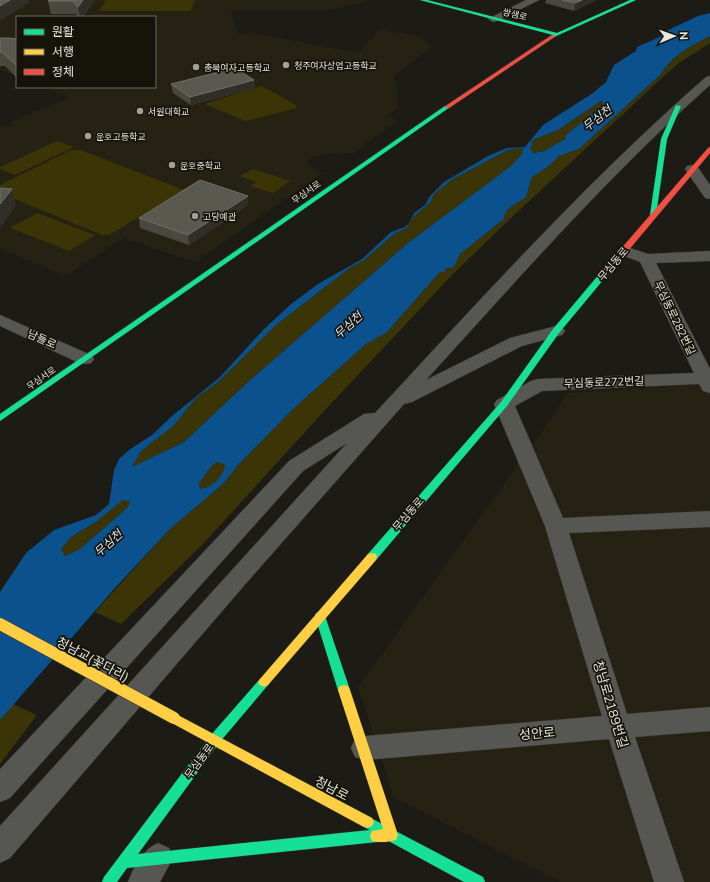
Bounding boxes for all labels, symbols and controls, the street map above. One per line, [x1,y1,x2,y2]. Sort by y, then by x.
street label: 쌍샘로 [502,6,528,22]
legend [16,16,156,88]
north arrow [654,16,694,56]
text: 원활 [52,24,74,39]
text: N [677,31,691,40]
text: 서행 [52,44,74,59]
marker: 청주여자상업고등학교 [281,60,291,70]
place label: 청주여자상업고등학교 [294,60,377,71]
marker: 충북여자고등학교 [191,62,201,72]
place label: 충북여자고등학교 [204,62,270,73]
text: 정체 [52,64,74,79]
water label: 무심천 [579,101,616,134]
marker: 서원대학교 [135,106,145,116]
place label: 서원대학교 [148,106,189,117]
marker: 운호고등학교 [83,131,93,141]
place label: 운호고등학교 [96,131,146,142]
marker: 운호중학교 [167,160,177,170]
place label: 운호중학교 [180,160,221,171]
street label: 무심서로 [289,178,323,206]
marker: 고당예관 [190,211,200,221]
place label: 고당예관 [203,211,237,222]
street label: 무심동로 [595,244,631,284]
street label: 무심동로282번길 [651,279,699,357]
water label: 무심천 [331,307,367,342]
street label: 남들로 [25,326,59,352]
street label: 무심서로 [24,364,58,392]
street label: 무심동로272번길 [564,374,644,390]
street label: 무심동로 [389,494,427,534]
water label: 무심천 [91,525,127,560]
street label: 청남교(꽃다리) [54,633,132,685]
street label: 청남로2189번길 [590,658,632,750]
street label: 성안로 [518,723,556,743]
street label: 무심동로 [181,741,217,781]
street label: 청남로 [312,773,352,804]

